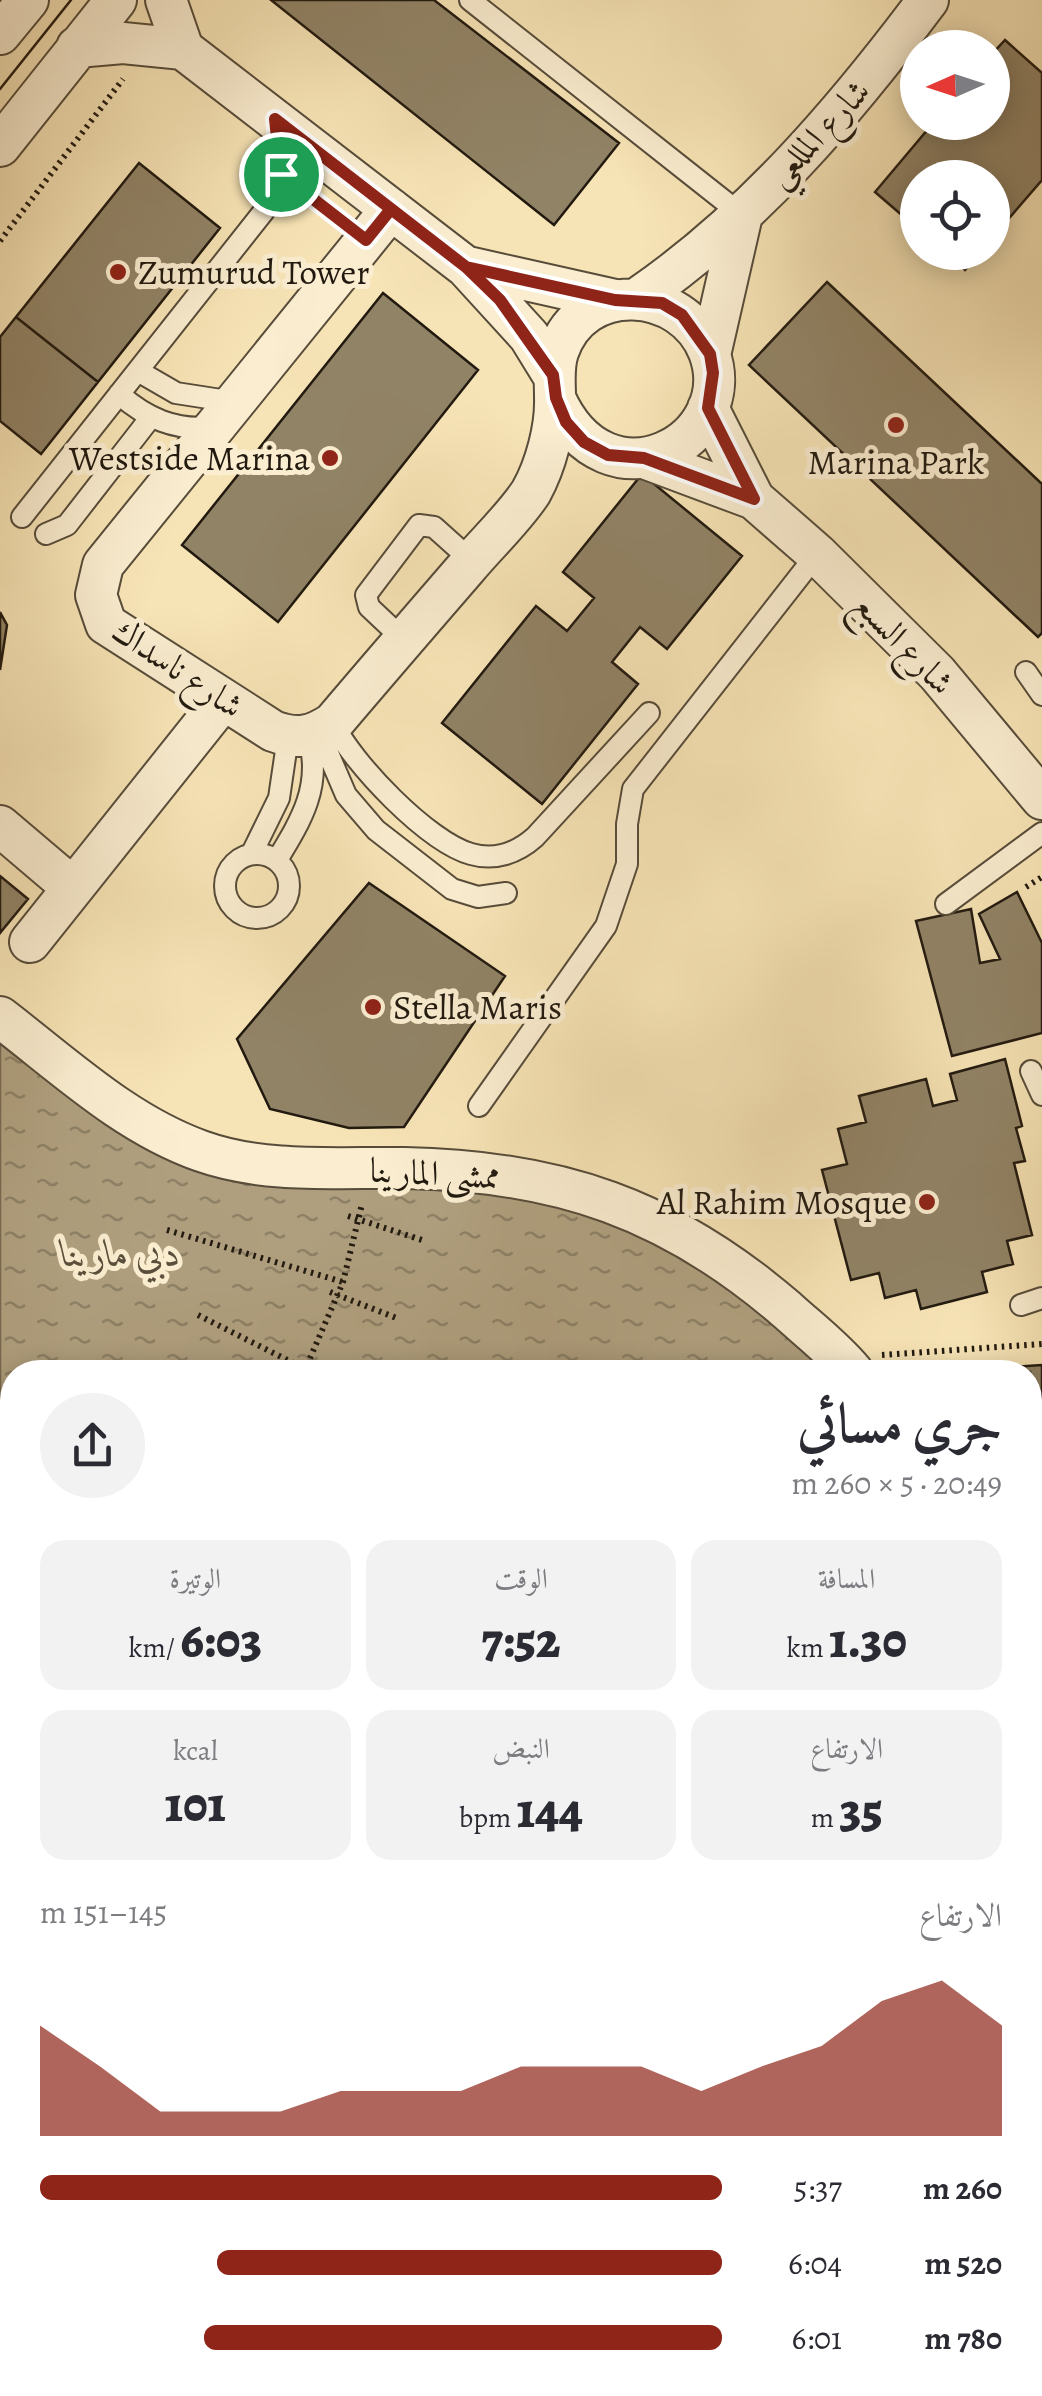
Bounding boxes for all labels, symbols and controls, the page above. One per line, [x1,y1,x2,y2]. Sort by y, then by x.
north arrow [900,30,1010,140]
map controls [900,30,1010,270]
street label: شارع المللعي [755,68,887,203]
pin [239,132,324,217]
icon: arrive [254,147,309,202]
button: locate [900,160,1010,270]
place label: Zumurud Tower [138,248,370,296]
marker: Zumurud Tower [107,261,129,283]
marker: Marina Park [885,414,907,436]
place label: Westside Marina [68,434,311,482]
place label: Marina Park [808,438,985,486]
marker: Westside Marina [319,447,341,469]
street label: شارع السبع [838,581,965,710]
street label: شارع ناسداك [100,606,253,734]
place label: Stella Maris [393,983,562,1031]
marker: Stella Maris [362,996,384,1018]
street label: ممشى المارينا [368,1146,502,1201]
place label: Al Rahim Mosque [656,1178,907,1226]
marker: Al Rahim Mosque [916,1191,938,1213]
water label: دبي مارينا [58,1227,181,1284]
text: جري مسائي [797,1386,1002,1461]
button: share [40,1393,145,1498]
text: 20:49 · 5 × 260 m [791,1461,1002,1505]
text: الوتيرة [170,1560,221,1598]
text: الوقت [494,1560,548,1598]
text: المسافة [818,1560,875,1598]
text: 6:03 [181,1606,262,1674]
text: 7:52 [481,1606,561,1674]
text: 1.30 [829,1606,907,1674]
text: /km [129,1629,181,1667]
text: km [787,1629,829,1667]
text: النبض [492,1730,550,1768]
text: الارتفاع [810,1730,883,1768]
text: kcal [173,1732,218,1770]
text: 101 [165,1770,226,1838]
text: 144 [517,1776,583,1844]
text: 35 [840,1776,883,1844]
text: bpm [459,1799,517,1837]
text: m [811,1799,840,1837]
text: 145–151 m [40,1890,167,1934]
text: الارتفاع [919,1893,1002,1937]
text: 5:37 [794,2166,842,2210]
text: 260 m [923,2166,1002,2210]
text: 6:04 [788,2241,842,2285]
text: 520 m [924,2241,1002,2285]
text: 6:01 [792,2316,842,2360]
text: 780 m [924,2316,1002,2360]

